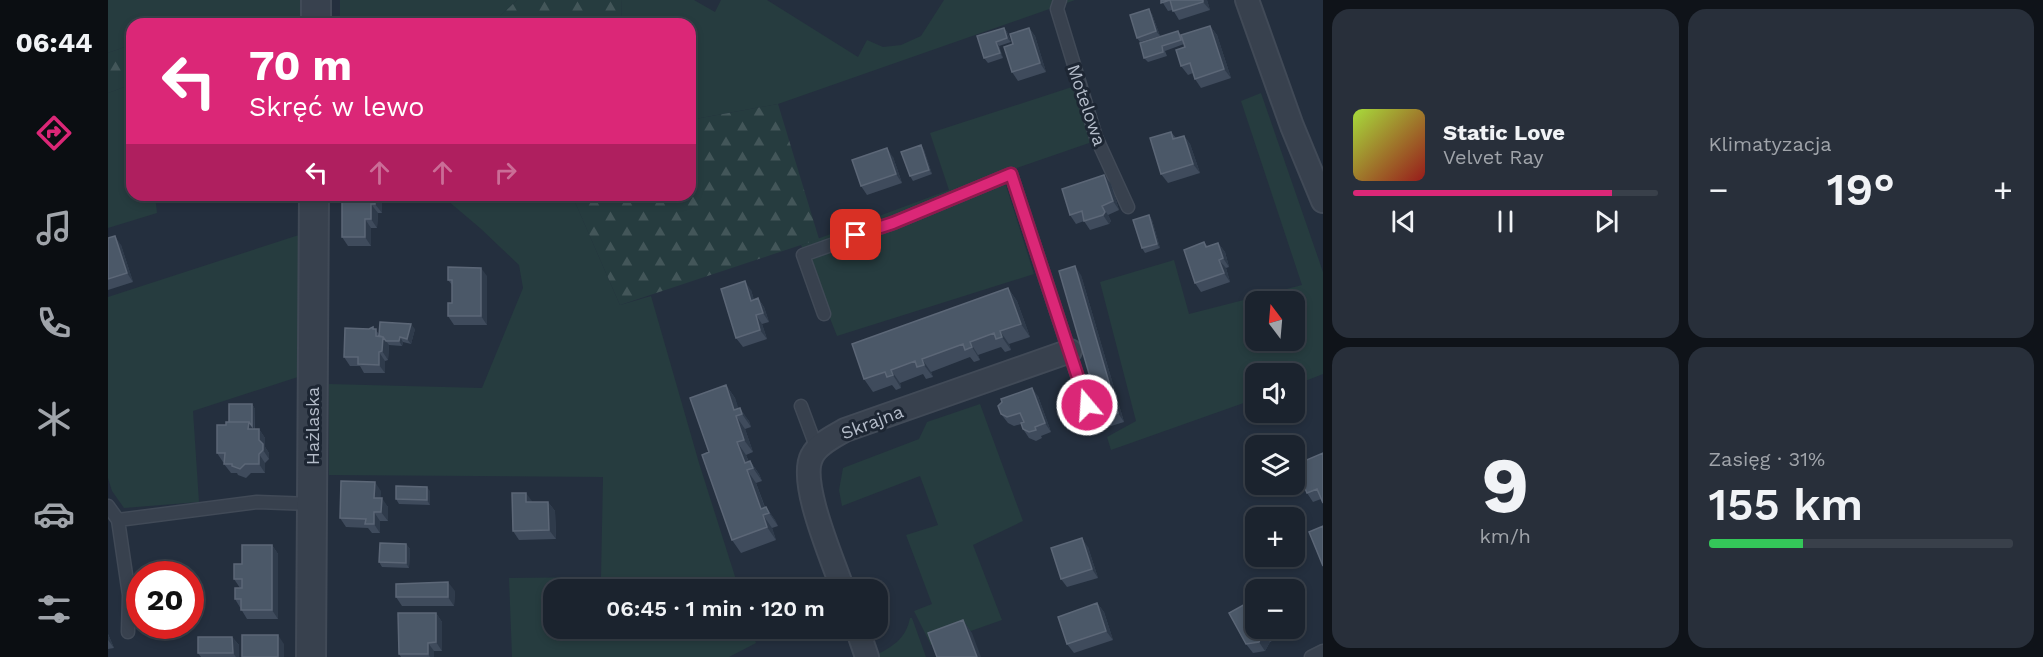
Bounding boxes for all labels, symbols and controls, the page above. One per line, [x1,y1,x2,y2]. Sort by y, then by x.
text: 06:44 [15,27,93,59]
text: 70 m [249,41,352,90]
icon: left [150,42,228,120]
street label: Motelowa [1063,61,1111,149]
text: Skręć w lewo [249,91,425,123]
icon: directions [33,112,75,154]
text: Static Love [1443,120,1565,145]
text: Klimatyzacja [1709,132,1832,156]
text: Velvet Ray [1443,145,1544,169]
icon: left [300,156,333,189]
icon: ahead [363,156,396,189]
icon: ahead [426,156,459,189]
icon: right [489,156,522,189]
text: 19° [1827,163,1895,216]
text: − [1709,170,1728,209]
text: + [1993,170,2013,209]
icon: previous [1387,205,1420,238]
icon: pause [1489,205,1522,238]
icon: next [1590,205,1623,238]
icon: music [33,207,75,249]
pin [830,209,881,260]
icon: arrive [839,218,872,251]
north arrow [1245,291,1305,351]
map controls [1245,291,1305,639]
icon: phone [33,302,75,344]
button: sound [1245,363,1305,423]
position arrow [1055,373,1119,437]
street label: Hażlaska [302,387,323,465]
icon: climate [33,398,75,440]
street label: Skrajna [838,401,906,443]
button: layers [1245,435,1305,495]
text: 9 [1481,439,1529,531]
text: Zasięg · 31% [1709,447,1825,471]
text: 155 km [1709,478,1863,531]
icon: car [33,493,75,535]
button: + [1245,507,1305,567]
text: km/h [1479,524,1531,548]
speed limit sign: 20 [126,561,204,639]
button: − [1245,579,1305,639]
icon: filters [33,588,75,630]
text: 06:45 · 1 min · 120 m [606,596,825,621]

